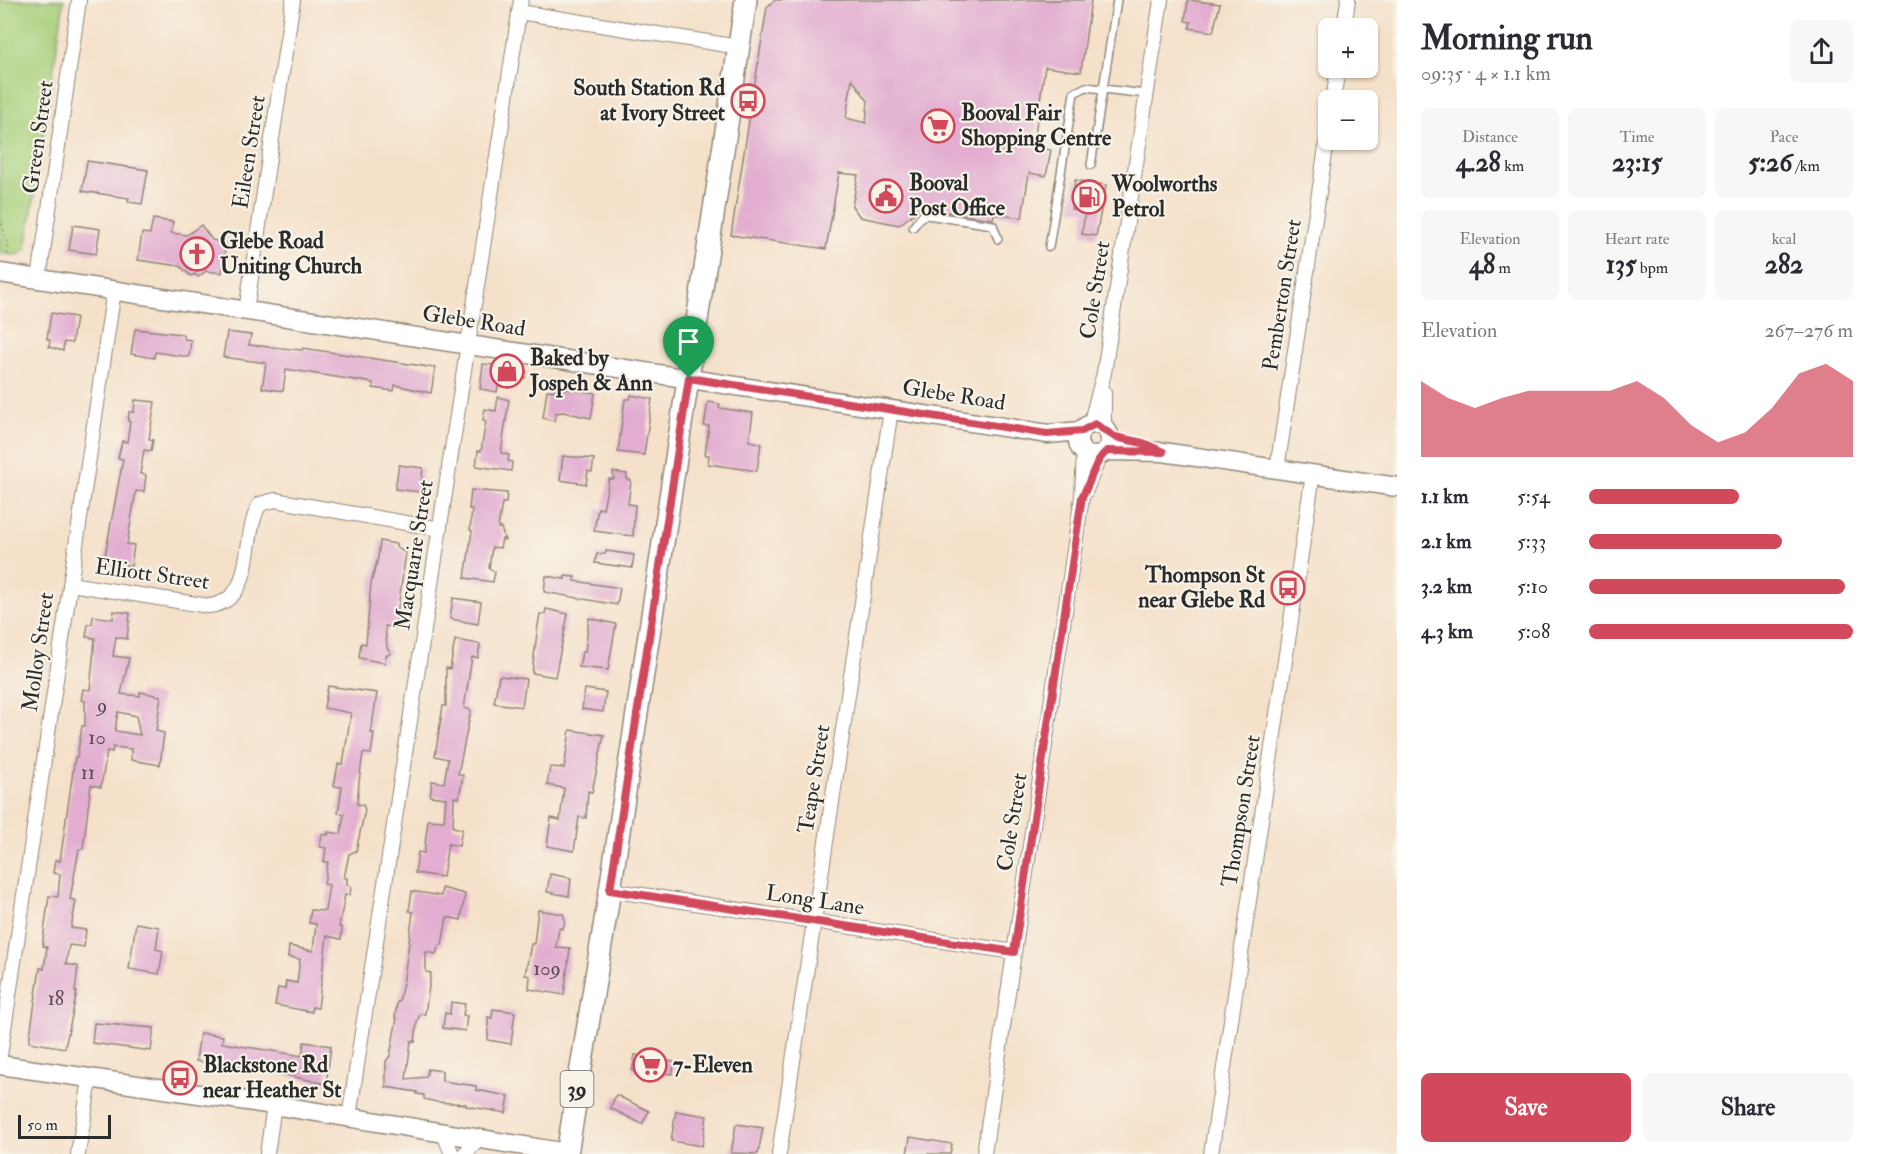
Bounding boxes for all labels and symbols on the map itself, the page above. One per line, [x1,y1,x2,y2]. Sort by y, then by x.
place label: South Station Rd at Ivory Street [573,74,726,128]
street label: Green Street [16,79,60,195]
bus stop icon: South Station Rd at Ivory Street [730,83,766,119]
street label: Eileen Street [226,93,272,211]
place label: Booval Fair Shopping Centre [961,99,1112,153]
supermarket icon: Booval Fair Shopping Centre [920,108,956,144]
place label: Booval Post Office [909,169,1006,222]
place label: Woolworths Petrol [1111,170,1218,223]
public building icon: Booval Post Office [868,178,904,214]
fuel station icon: Woolworths Petrol [1071,179,1107,215]
street label: Pemberton Street [1256,217,1308,373]
place label: Glebe Road Uniting Church [220,227,363,281]
church icon: Glebe Road Uniting Church [179,236,215,272]
street label: Cole Street [1073,239,1117,341]
street label: Glebe Road [421,299,528,343]
pin [663,316,714,378]
place label: Baked by Jospeh & Ann [529,344,653,398]
shop icon: Baked by Jospeh & Ann [489,353,525,389]
street label: Glebe Road [901,373,1008,417]
street label: Macquarie Street [388,478,440,632]
street label: Elliott Street [93,552,211,596]
place label: Thompson St near Glebe Rd [1138,561,1266,614]
bus stop icon: Thompson St near Glebe Rd [1270,570,1306,606]
street label: Molloy Street [16,590,60,714]
house number: 9 [95,693,107,718]
street label: Teape Street [792,723,837,836]
house number: 10 [88,725,106,750]
street label: Thompson Street [1215,733,1268,889]
house number: 11 [81,760,95,785]
street label: Cole Street [990,771,1034,873]
street label: Long Lane [764,878,866,922]
house number: 109 [533,956,561,981]
house number: 18 [48,986,64,1011]
supermarket icon: 7-Eleven [632,1047,668,1083]
place label: Blackstone Rd near Heather St [203,1051,342,1104]
place label: 7-Eleven [673,1051,753,1079]
bus stop icon: Blackstone Rd near Heather St [162,1060,198,1096]
road number: 39 [560,1071,594,1107]
scale bar [18,1112,111,1140]

